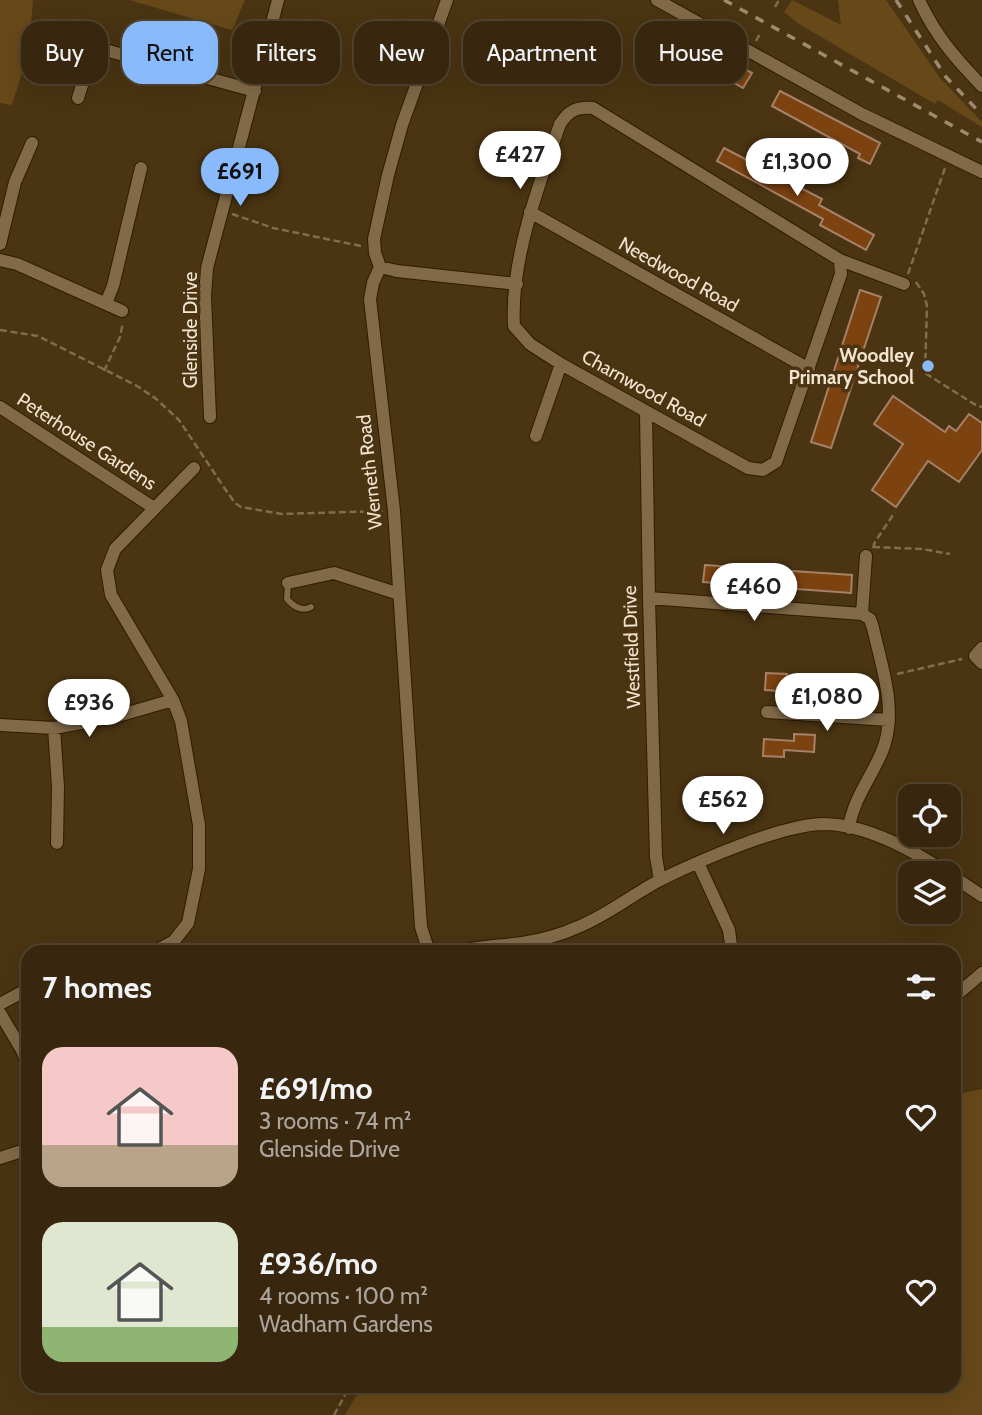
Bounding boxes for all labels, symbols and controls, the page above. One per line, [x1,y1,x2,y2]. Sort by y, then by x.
chip: Buy [21,21,108,84]
chip: Rent [122,21,218,84]
chip: Filters [232,21,340,84]
chip: New [354,21,449,84]
chip: Apartment [463,21,621,84]
chip: House [635,21,747,84]
pin: £427 [479,132,561,191]
pin: £1,300 [740,138,854,198]
text: £427 [495,140,545,168]
text: £1,300 [762,147,832,175]
pin: £691 [199,148,281,208]
text: £691 [217,157,263,185]
street label: Needwood Road [615,232,743,317]
street label: Glenside Drive [179,272,202,388]
place label: Woodley Primary School [788,344,915,389]
street label: Charnwood Road [578,345,710,432]
marker: Woodley Primary School [920,358,936,374]
street label: Peterhouse Gardens [13,388,161,495]
street label: Werneth Road [352,413,387,531]
pin: £460 [713,564,795,623]
text: £460 [726,572,782,600]
street label: Westfield Drive [618,585,645,709]
pin: £1,080 [770,674,884,733]
pin: £936 [48,680,130,739]
text: £1,080 [791,682,863,710]
text: £936 [64,688,114,716]
pin: £562 [682,776,764,836]
map controls [898,784,961,924]
button: locate [898,784,961,847]
text: £562 [698,785,748,813]
button: layers [898,861,961,924]
icon: filters [902,968,940,1006]
text: 7 homes [42,969,152,1006]
text: £691/mo [259,1070,373,1107]
icon: home [98,1075,182,1159]
icon: heart [902,1098,940,1136]
text: 3 rooms · 74 m² [259,1107,411,1135]
text: Glenside Drive [259,1135,400,1163]
text: £936/mo [259,1245,378,1282]
icon: home [98,1250,182,1334]
icon: heart [902,1273,940,1311]
text: 4 rooms · 100 m² [259,1282,428,1310]
text: Wadham Gardens [259,1310,433,1338]

